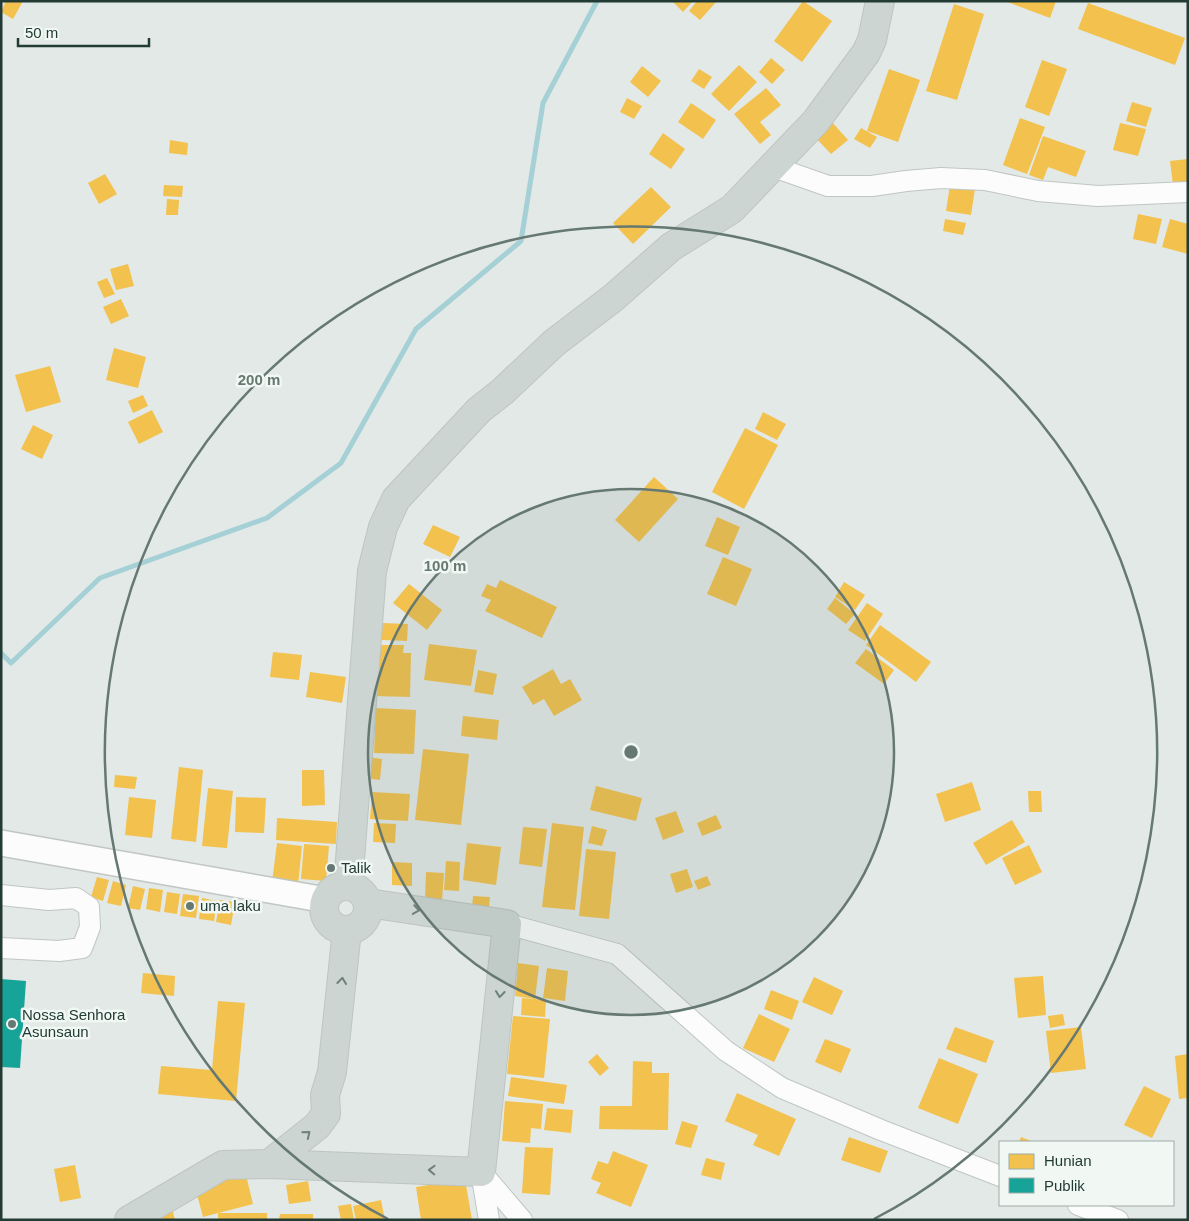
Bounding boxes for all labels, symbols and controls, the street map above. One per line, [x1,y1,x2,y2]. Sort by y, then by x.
scale bar [18,15,149,47]
text: 50 m [25,24,58,41]
text: 200 m [238,371,280,388]
text: 100 m [424,557,466,574]
centre of rings [622,743,640,761]
place label: Talik [341,859,372,876]
marker: Talik [325,862,337,874]
place label: uma laku [200,897,261,914]
marker: uma laku [184,900,196,912]
one-way arrow [412,904,420,915]
one-way arrow [336,976,347,984]
one-way arrow [495,990,506,998]
place label: Nossa Senhora Asunsaun [22,1006,126,1040]
marker: Nossa Senhora Asunsaun [6,1018,18,1030]
one-way arrow [301,1131,311,1140]
legend [999,1141,1174,1206]
text: Hunian [1044,1152,1092,1169]
one-way arrow [428,1165,436,1175]
text: Publik [1044,1177,1085,1194]

